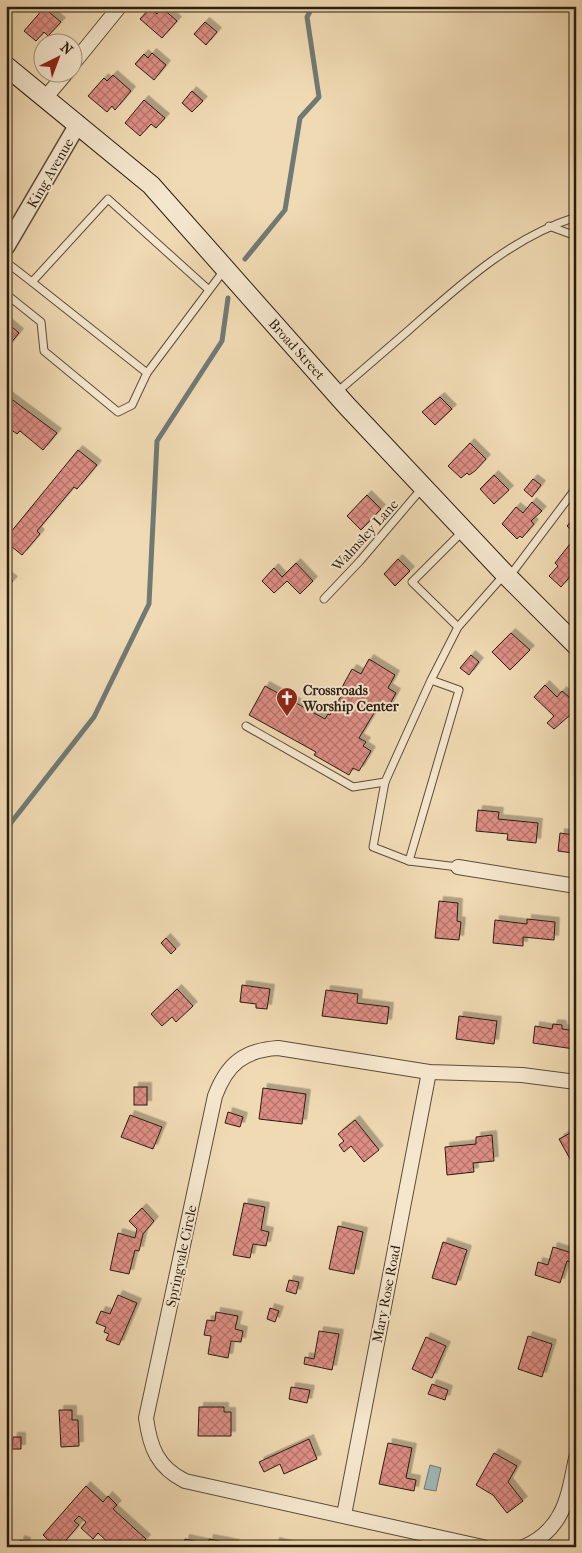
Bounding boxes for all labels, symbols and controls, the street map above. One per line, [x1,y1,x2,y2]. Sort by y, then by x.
north arrow [32,32,82,82]
text: N [57,39,76,59]
street label: King Avenue [24,135,77,211]
street label: Broad Street [265,315,328,383]
street label: Walmsley Lane [328,496,402,575]
place label: Crossroads Worship Center [302,682,400,715]
church icon: Crossroads Worship Center [275,686,299,717]
street label: Springvale Circle [162,1203,201,1309]
street label: Mary Rose Road [369,1244,404,1344]

